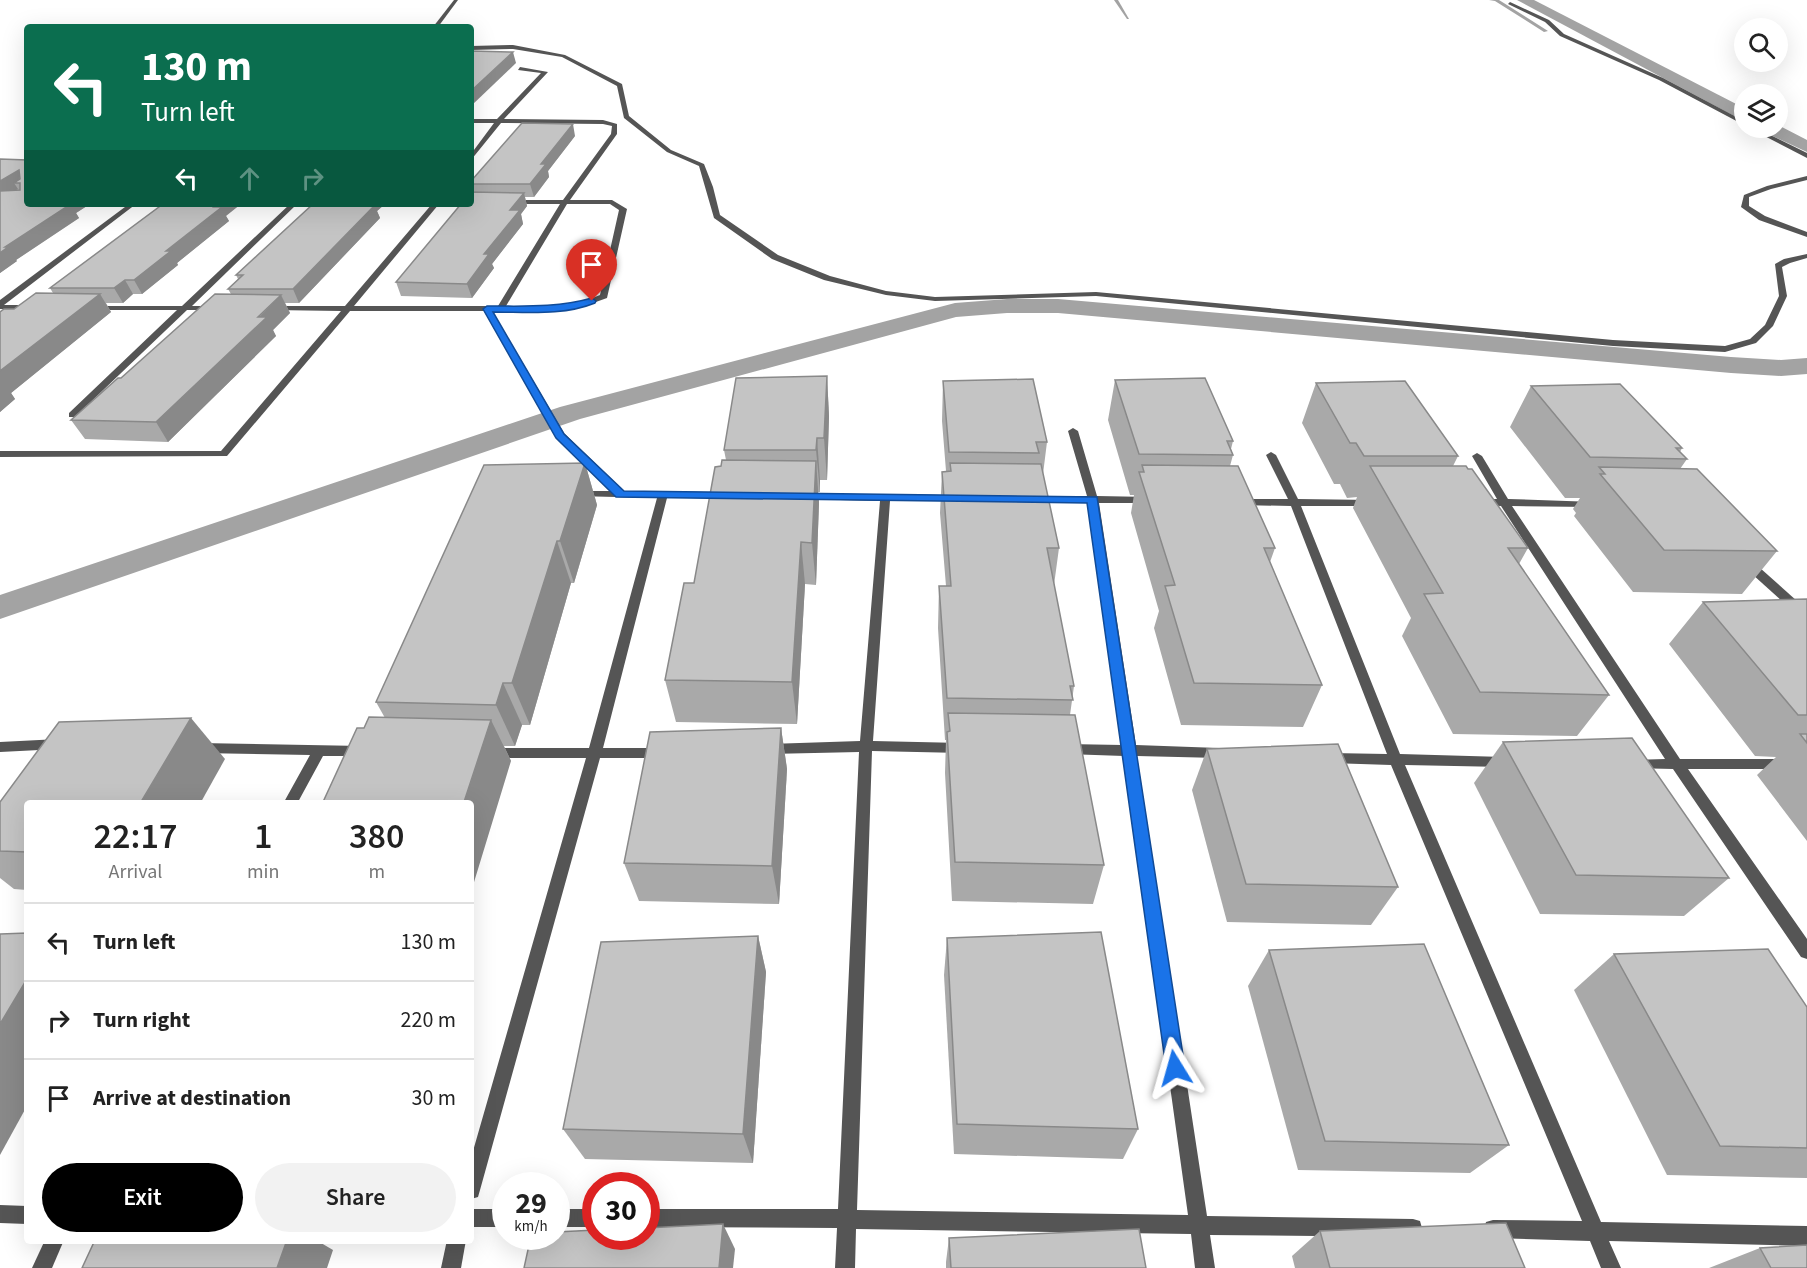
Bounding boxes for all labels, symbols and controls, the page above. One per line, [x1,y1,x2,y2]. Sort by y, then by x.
map controls [1734,18,1788,138]
button: search [1734,18,1788,72]
text: 130 m [141,37,252,97]
icon: left [42,48,120,126]
button: layers [1734,84,1788,138]
text: Turn left [141,93,235,132]
icon: left [170,162,203,195]
icon: ahead [233,162,266,195]
icon: right [296,162,329,195]
pin [566,239,617,301]
icon: arrive [575,248,608,281]
text: 22:17 [94,811,177,862]
text: 1 [254,811,272,862]
text: 380 [349,811,404,862]
text: Arrival [109,858,162,886]
text: min [247,858,279,886]
text: m [368,858,385,886]
icon: left [42,926,75,959]
text: Turn left [93,926,175,958]
text: 130 m [401,926,456,958]
icon: right [42,1004,75,1037]
text: Turn right [93,1004,190,1036]
text: 220 m [401,1004,456,1036]
position arrow [1143,1036,1207,1100]
icon: arrive [42,1082,75,1115]
text: Arrive at destination [93,1082,291,1114]
text: 30 m [411,1082,456,1114]
button: Exit [42,1163,243,1232]
button: Share [255,1163,456,1232]
speed limit sign: 30 [582,1172,660,1250]
text: 29 [515,1182,547,1225]
text: km/h [514,1216,548,1237]

